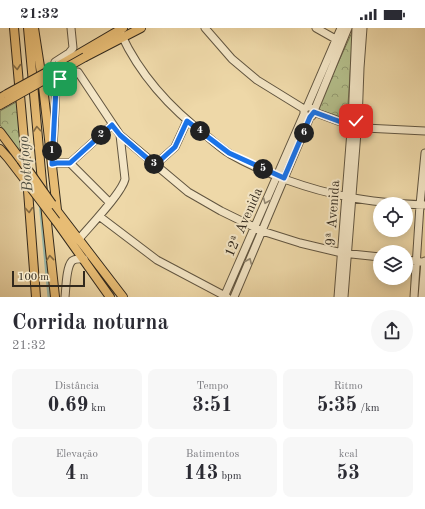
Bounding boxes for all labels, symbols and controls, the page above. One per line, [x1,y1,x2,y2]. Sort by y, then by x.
text: 21:32 [20,7,59,22]
pin [43,62,77,96]
one-way arrow [13,64,22,70]
icon: arrive [49,68,71,90]
pin [339,104,373,138]
icon: check [345,110,367,132]
pin: 4 [190,121,210,141]
pin: 6 [294,123,314,143]
pin: 2 [91,125,111,145]
text: 4 [197,125,203,136]
one-way arrow [33,126,42,132]
text: 6 [301,127,307,138]
text: 2 [98,129,104,140]
water label: Botafogo [17,135,36,193]
pin: 1 [42,141,62,161]
text: 1 [49,145,55,156]
pin: 3 [144,154,164,174]
text: 3 [151,158,157,169]
pin: 5 [253,159,273,179]
text: 5 [260,163,266,174]
street label: 9ª Avenida [324,180,342,246]
street label: 12ª Avenida [222,186,265,259]
map controls [373,197,413,285]
button: locate [373,197,413,237]
one-way arrow [263,198,271,205]
one-way arrow [25,207,34,213]
button: layers [373,245,413,285]
one-way arrow [46,255,55,261]
one-way arrow [244,258,252,266]
scale bar [12,269,85,288]
text: 100 m [18,272,49,283]
button: share [371,310,413,352]
text: Corrida noturna [12,312,169,334]
text: 21:32 [12,339,46,352]
text: Distância [54,381,99,392]
text: Tempo [196,381,229,392]
text: Ritmo [334,381,363,392]
text: 0.69 [48,396,88,416]
text: 3:51 [192,396,233,416]
text: 5:35 [317,396,357,416]
text: km [88,403,106,414]
text: /km [357,403,380,414]
text: Elevação [56,449,98,460]
text: Batimentos [186,449,239,460]
text: kcal [339,449,358,460]
text: 4 [65,464,77,484]
text: 143 [184,464,218,484]
text: 53 [337,464,360,484]
text: m [77,471,89,482]
text: bpm [218,471,241,482]

